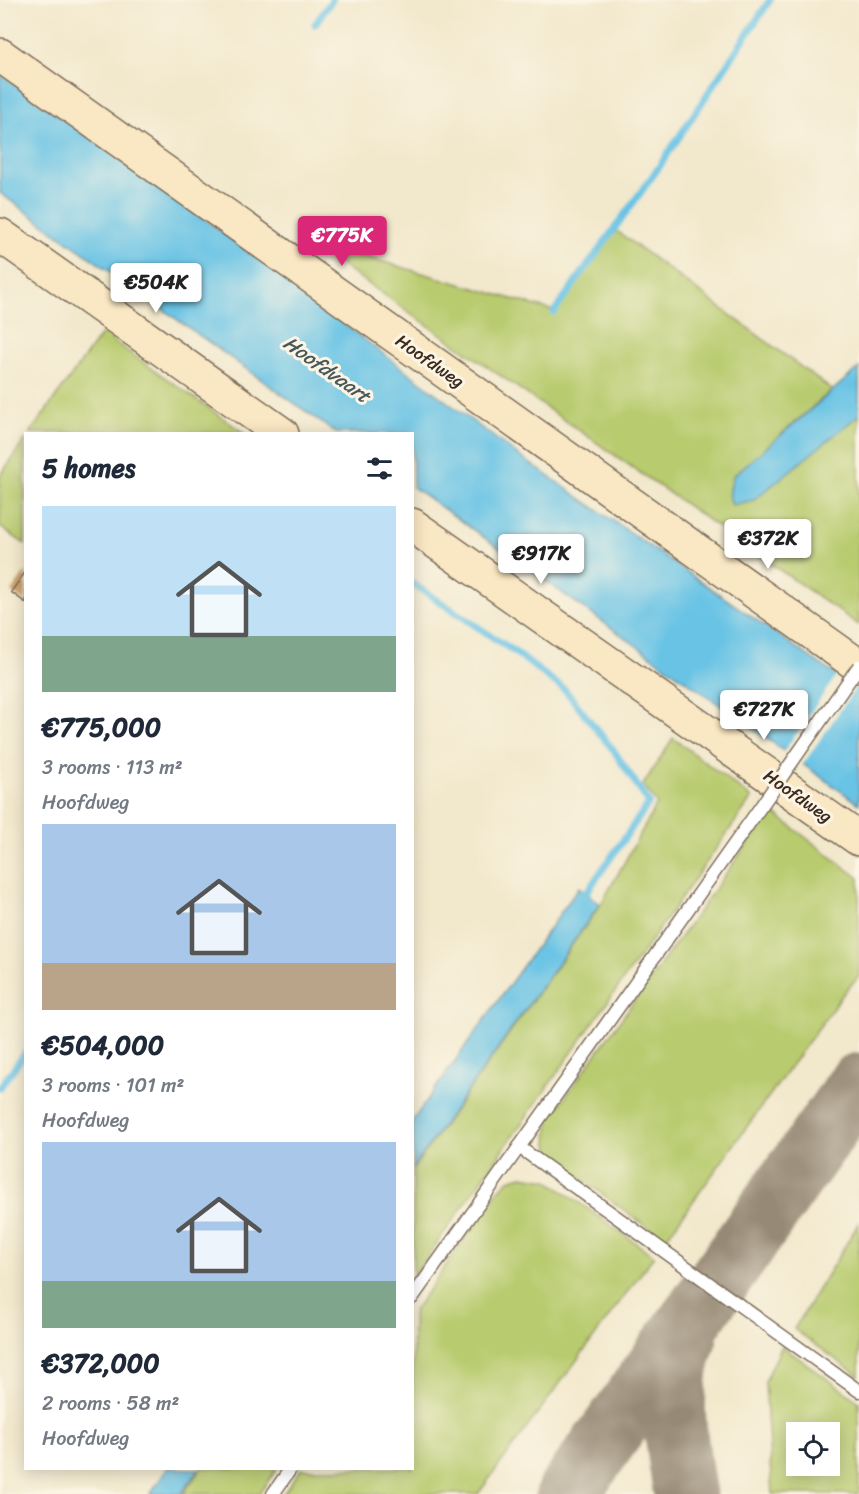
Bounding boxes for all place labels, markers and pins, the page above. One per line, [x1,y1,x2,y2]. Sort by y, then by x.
pin: €775K [300,216,384,267]
pin: €504K [114,263,198,314]
pin: €372K [726,519,810,570]
pin: €917K [499,534,583,585]
pin: €727K [722,690,806,741]

